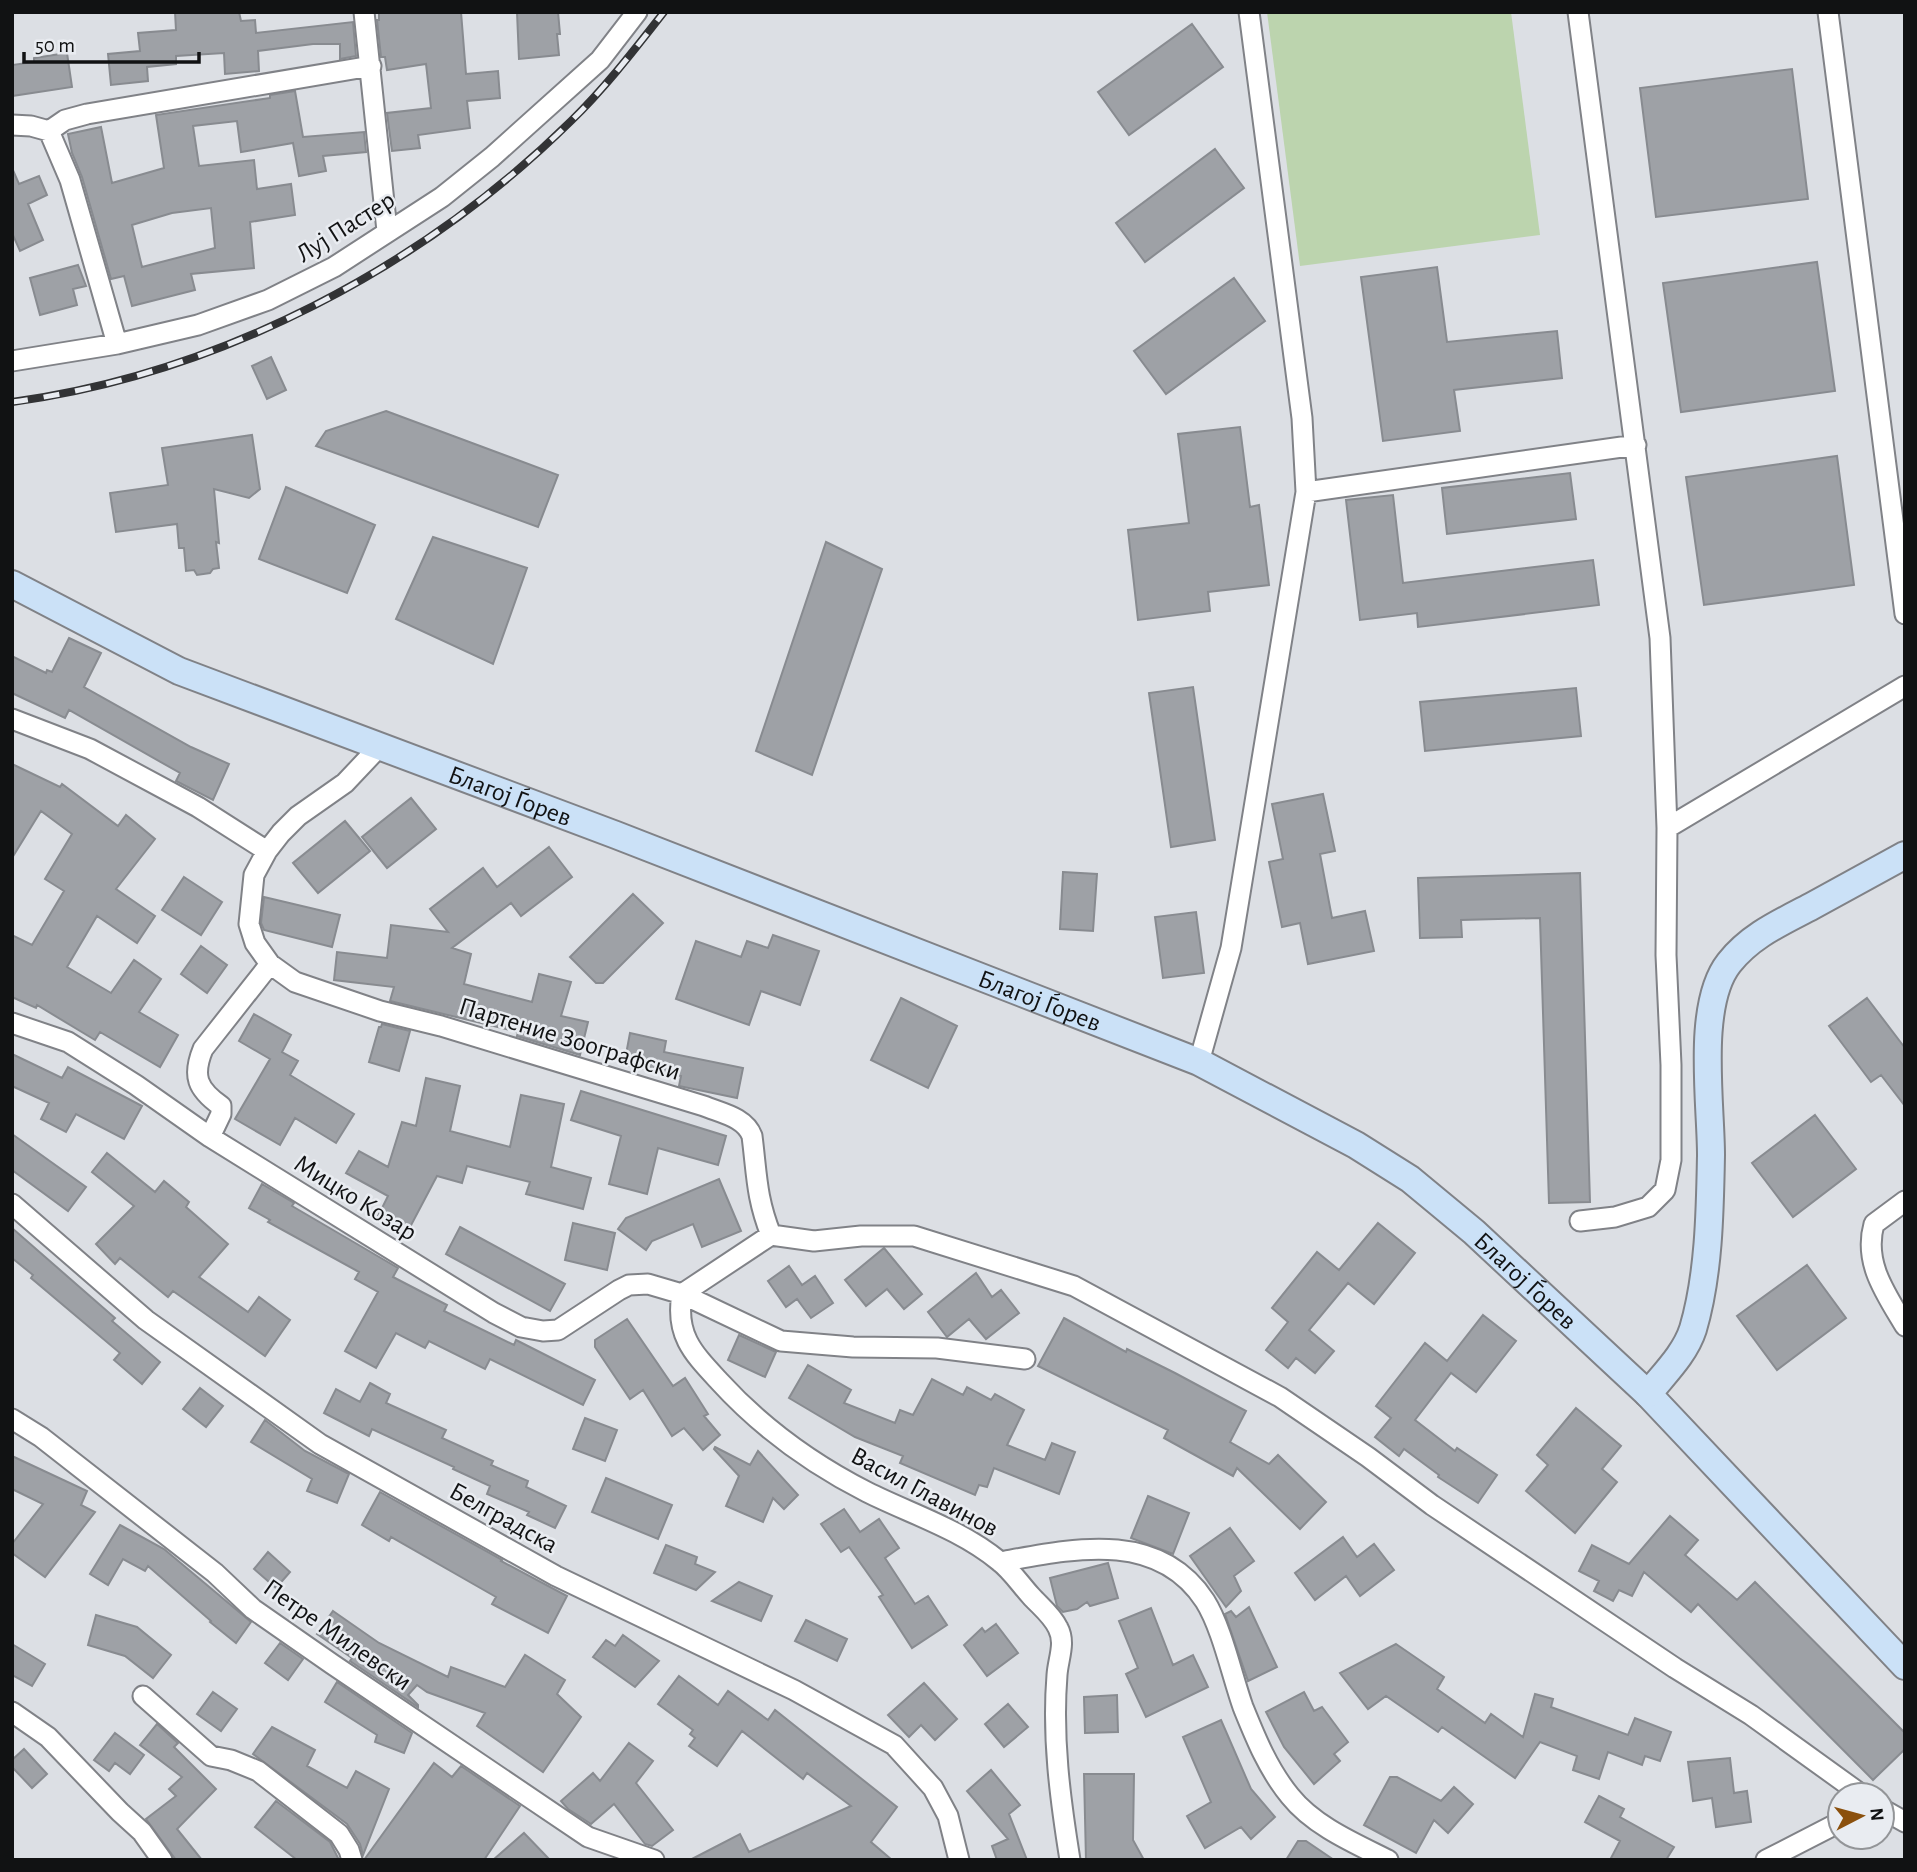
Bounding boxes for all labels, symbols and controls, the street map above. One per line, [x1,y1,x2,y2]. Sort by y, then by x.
scale bar [24,21,200,65]
text: 50 m [35,35,75,56]
street label: Луј Пастер [292,187,399,267]
street label: Благој Ѓорев [445,761,575,831]
street label: Благој Ѓорев [975,965,1105,1037]
street label: Партение Зоографски [456,993,684,1085]
street label: Мицко Козар [290,1150,421,1246]
street label: Благој Ѓорев [1469,1227,1581,1335]
street label: Васил Главинов [847,1442,1003,1542]
street label: Белградска [445,1478,562,1558]
street label: Петре Милевски [259,1574,416,1695]
north arrow [1826,1781,1896,1851]
text: N [1866,1807,1887,1822]

